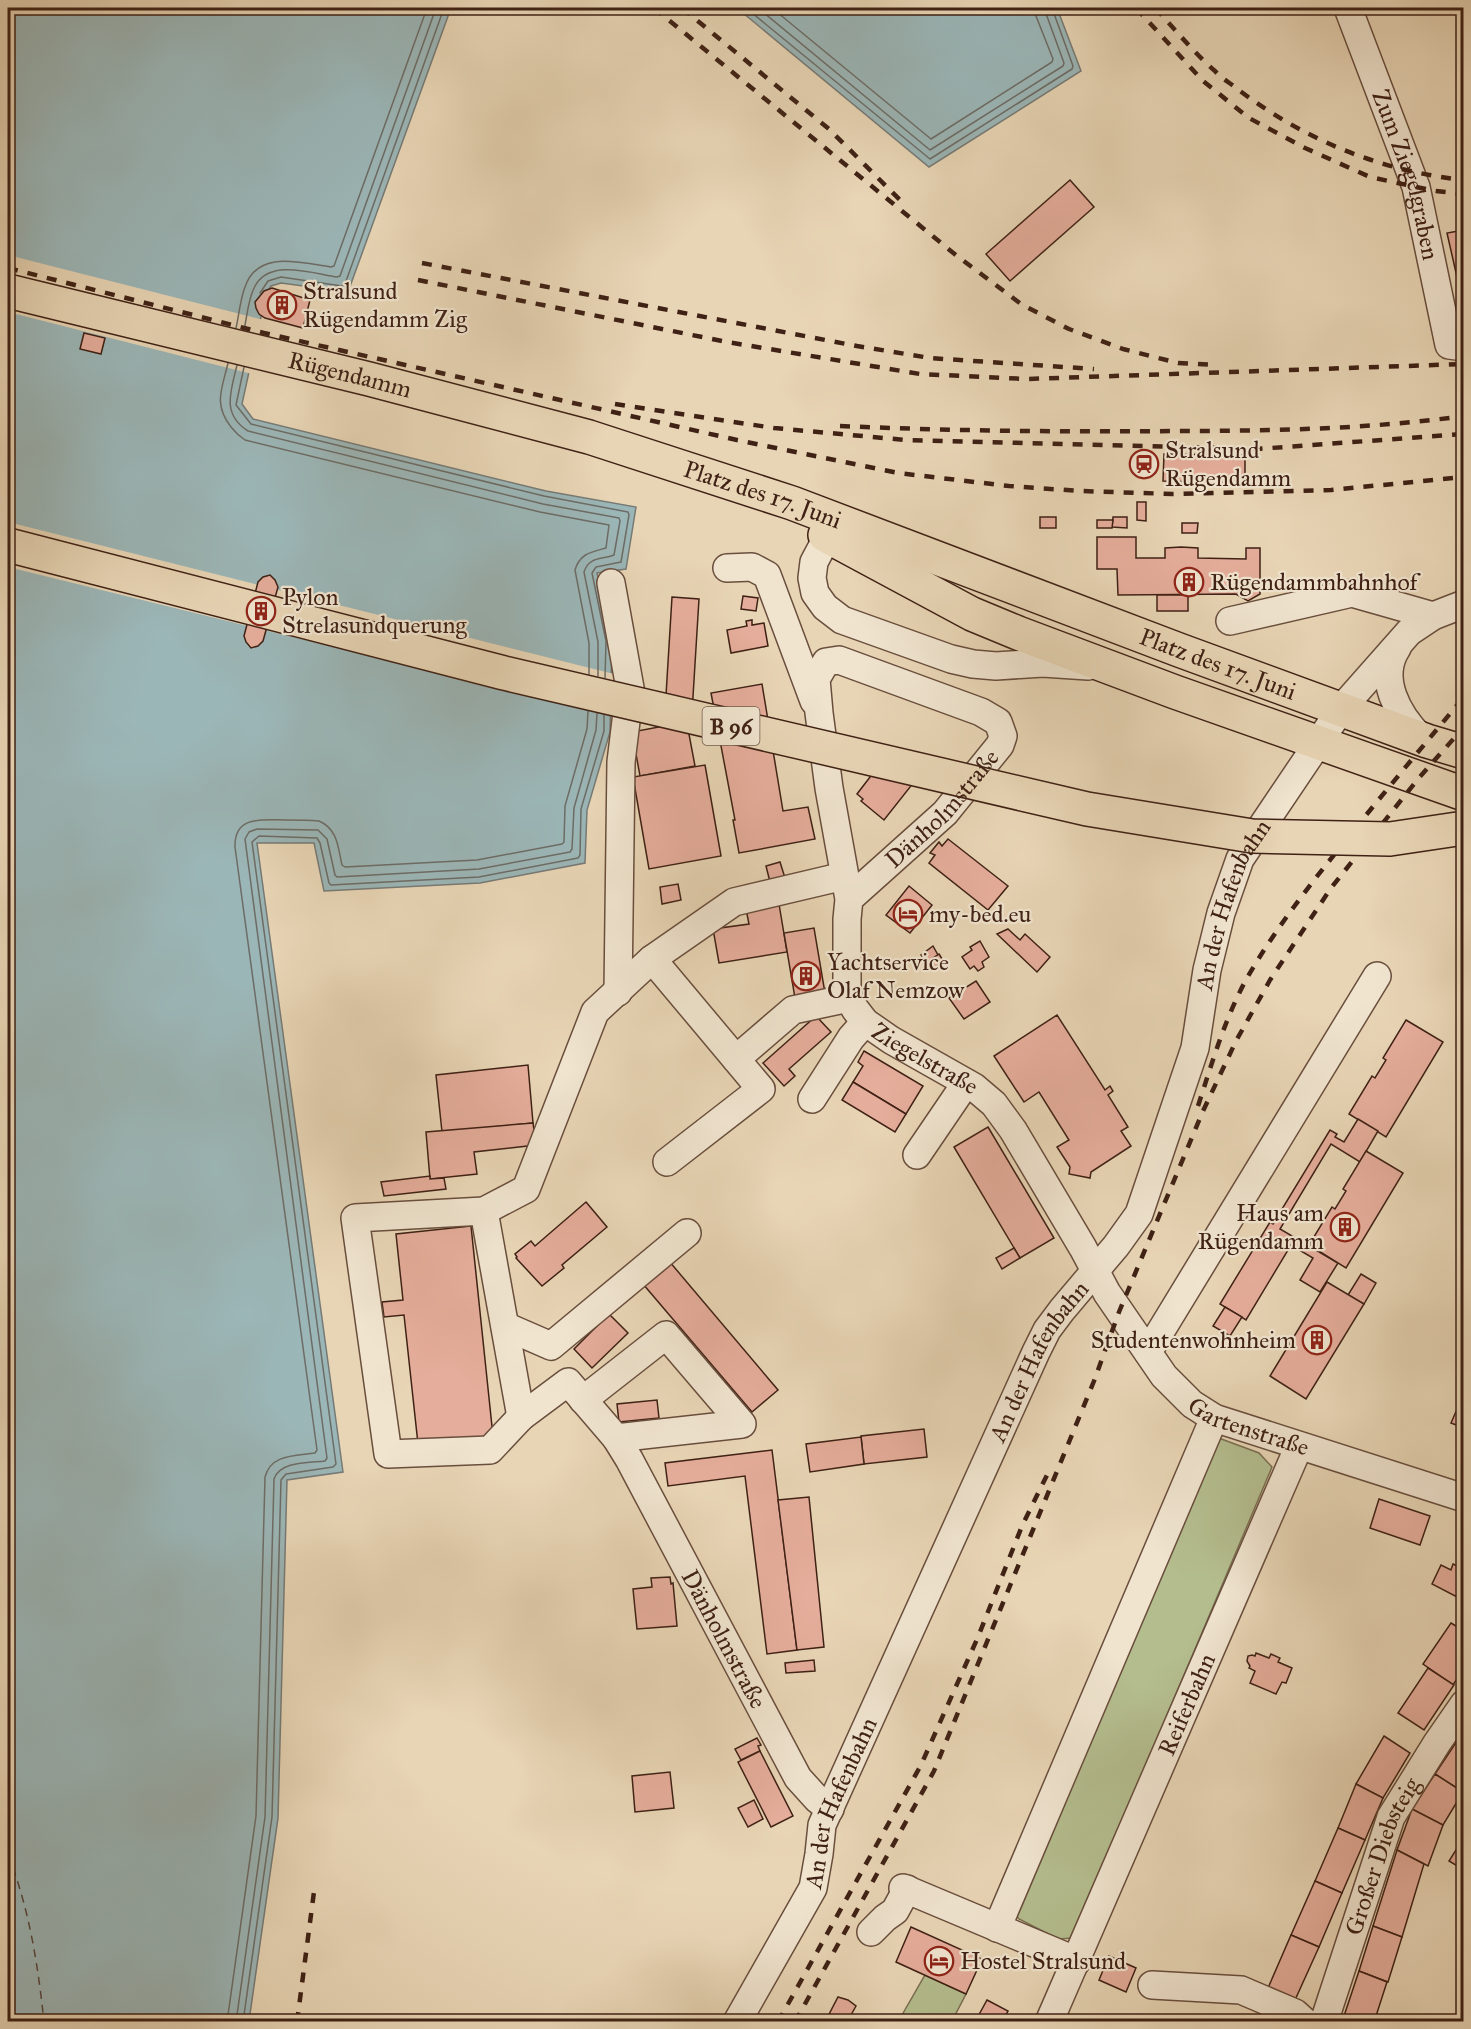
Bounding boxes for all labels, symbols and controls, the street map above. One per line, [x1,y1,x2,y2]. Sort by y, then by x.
street label: Zum Ziegelgraben [1365,85,1446,263]
place label: Stralsund Rügendamm Zig [303,276,468,334]
building icon: Stralsund Rügendamm Zig [266,289,298,321]
street label: Rügendamm [285,345,415,405]
place label: Stralsund Rügendamm [1165,435,1291,493]
station icon: Stralsund Rügendamm [1128,448,1160,480]
street label: Platz des 17. Juni [680,454,846,536]
building icon: Rügendammbahnhof [1173,566,1205,598]
place label: Rügendammbahnhof [1210,567,1422,597]
place label: Pylon Strelasundquerung [282,582,467,640]
building icon: Pylon Strelasundquerung [245,595,277,627]
street label: Platz des 17. Juni [1135,621,1301,707]
road number: B 96 [702,707,760,745]
street label: Dänholmstraße [879,743,1005,874]
street label: An der Hafenbahn [1189,814,1277,993]
hotel icon: my-bed.eu [892,898,924,930]
place label: my-bed.eu [929,899,1031,929]
place label: Yachtservice Olaf Nemzow [827,947,966,1005]
building icon: Yachtservice Olaf Nemzow [790,960,822,992]
street label: Ziegelstraße [866,1016,983,1101]
place label: Haus am Rügendamm [1198,1198,1324,1256]
building icon: Haus am Rügendamm [1329,1211,1361,1243]
street label: An der Hafenbahn [982,1275,1095,1448]
building icon: Studentenwohnheim [1301,1324,1333,1356]
place label: Studentenwohnheim [1091,1325,1296,1355]
street label: Gartenstraße [1182,1390,1313,1462]
street label: Dänholmstraße [675,1564,773,1714]
street label: Reiferbahn [1151,1649,1222,1760]
street label: An der Hafenbahn [798,1713,884,1892]
street label: Großer Diebsteig [1338,1771,1427,1939]
hotel icon: Hostel Stralsund [923,1945,955,1977]
place label: Hostel Stralsund [960,1946,1126,1976]

